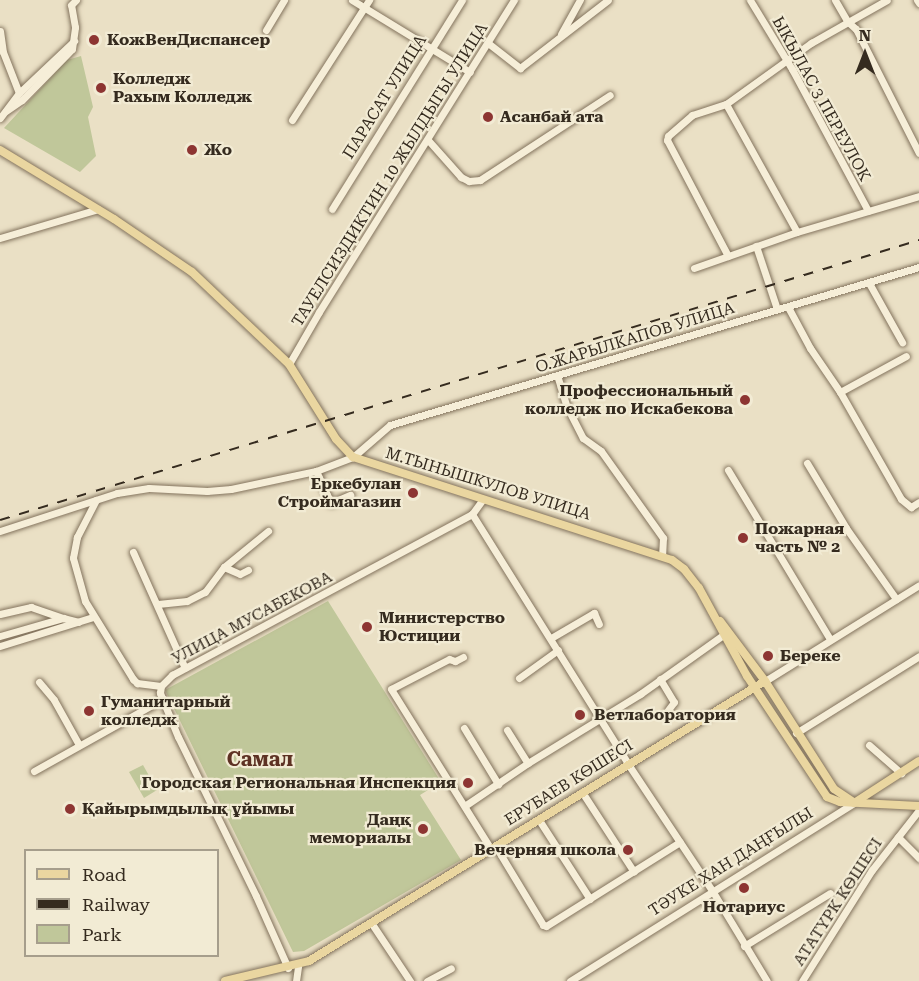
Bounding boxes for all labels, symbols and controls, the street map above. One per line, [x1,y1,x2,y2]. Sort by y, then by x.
street label: ЫКЫЛАС 3 ПЕРЕУЛОК [768,13,874,185]
street label: ТАУЕЛСИЗДИКТИН 10 ЖЫЛДЫГЫ УЛИЦА [288,20,492,330]
north arrow [835,24,895,84]
text: N [859,26,871,45]
place label: КожВенДиспансер [107,30,270,50]
marker: КожВенДиспансер [85,31,103,49]
street label: ПАРАСАТ УЛИЦА [339,32,431,162]
place label: Колледж Рахым Колледж [113,69,252,107]
marker: Колледж Рахым Колледж [94,81,108,95]
place label: Асанбай ата [500,107,604,127]
marker: Асанбай ата [481,110,495,124]
place label: Жо [204,140,232,160]
marker: Жо [185,143,199,157]
street label: О.ЖАРЫЛКАПОВ УЛИЦА [533,299,737,377]
place label: Профессиональный колледж по Искабекова [525,381,733,419]
marker: Профессиональный колледж по Искабекова [738,393,752,407]
street label: М.ТЫНЫШКУЛОВ УЛИЦА [383,444,593,524]
place label: Еркебулан Строймагазин [278,474,401,512]
marker: Еркебулан Строймагазин [406,486,420,500]
place label: Пожарная часть № 2 [755,519,844,557]
marker: Пожарная часть № 2 [736,531,750,545]
street label: УЛИЦА МУСАБЕКОВА [169,568,335,668]
place label: Министерство Юстиции [379,608,505,646]
marker: Министерство Юстиции [360,620,374,634]
place label: Береке [780,646,841,666]
marker: Береке [761,649,775,663]
place label: Гуманитарный колледж [101,692,230,730]
marker: Гуманитарный колледж [82,704,96,718]
place label: Ветлаборатория [594,705,736,725]
marker: Ветлаборатория [571,706,589,724]
street label: ЕРУБАЕВ КӨШЕСІ [501,736,637,830]
district label: Самал [227,747,293,771]
place label: Городская Региональная Инспекция [142,773,456,793]
marker: Городская Региональная Инспекция [461,776,475,790]
place label: Қайырымдылық ұйымы [82,799,294,819]
marker: Қайырымдылық ұйымы [63,802,77,816]
street label: ТӘУКЕ ХАН ДАҢҒЫЛЫ [645,803,817,921]
place label: Даңқ мемориалы [309,810,411,848]
marker: Даңқ мемориалы [416,822,430,836]
street label: АТАТҮРК КӨШЕСІ [789,834,887,970]
place label: Вечерняя школа [474,840,616,860]
marker: Вечерняя школа [621,843,635,857]
legend [24,849,219,957]
text: Road [82,864,126,885]
marker: Нотариус [737,881,751,895]
text: Railway [82,894,150,915]
place label: Нотариус [703,897,785,917]
text: Park [82,924,122,945]

